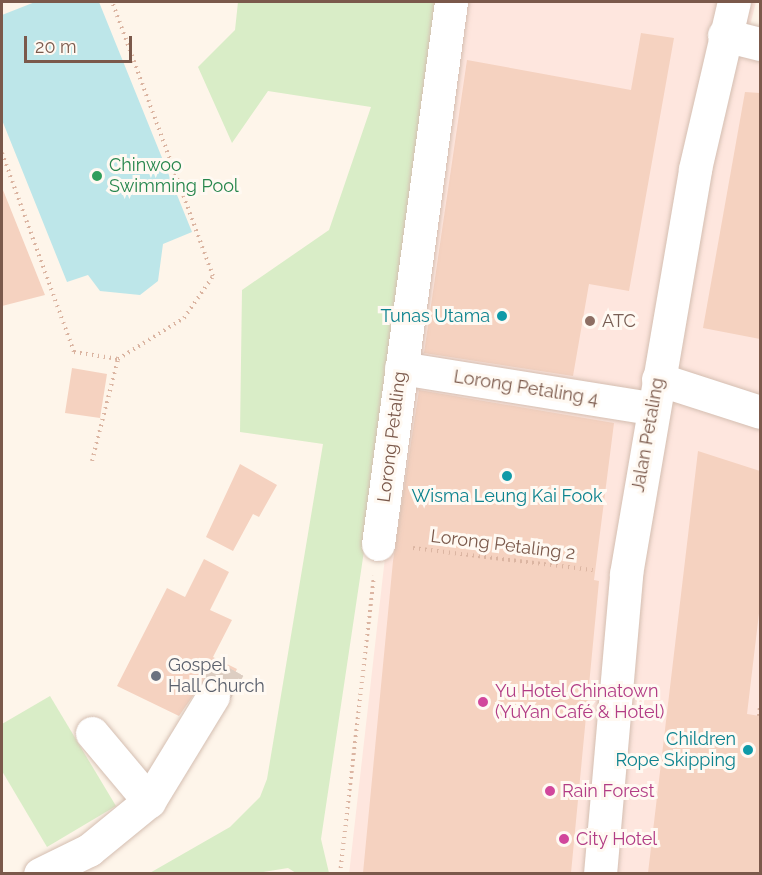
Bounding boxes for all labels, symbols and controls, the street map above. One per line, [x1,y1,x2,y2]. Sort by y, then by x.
scale bar [27,24,135,62]
text: 20 m [35,36,77,57]
place label: Chinwoo Swimming Pool [109,155,239,198]
marker: Chinwoo Swimming Pool [90,169,104,183]
place label: Tunas Utama [381,305,490,327]
marker: Tunas Utama [495,309,509,323]
place label: ATC [602,310,636,332]
marker: ATC [583,314,597,328]
street label: Lorong Petaling 4 [452,366,600,410]
street label: Lorong Petaling [373,370,411,504]
street label: Jalan Petaling [627,376,669,494]
marker: Wisma Leung Kai Fook [500,469,514,483]
place label: Wisma Leung Kai Fook [411,485,603,507]
street label: Lorong Petaling 2 [429,525,577,565]
place label: Gospel Hall Church [168,655,265,698]
marker: Gospel Hall Church [149,669,163,683]
place label: Yu Hotel Chinatown (YuYan Café & Hotel) [495,681,664,724]
marker: Yu Hotel Chinatown (YuYan Café & Hotel) [476,695,490,709]
place label: Children Rope Skipping [615,729,736,771]
marker: Children Rope Skipping [741,743,755,757]
place label: Rain Forest [562,780,654,802]
marker: Rain Forest [543,784,557,798]
place label: City Hotel [576,828,658,850]
marker: City Hotel [557,832,571,846]

